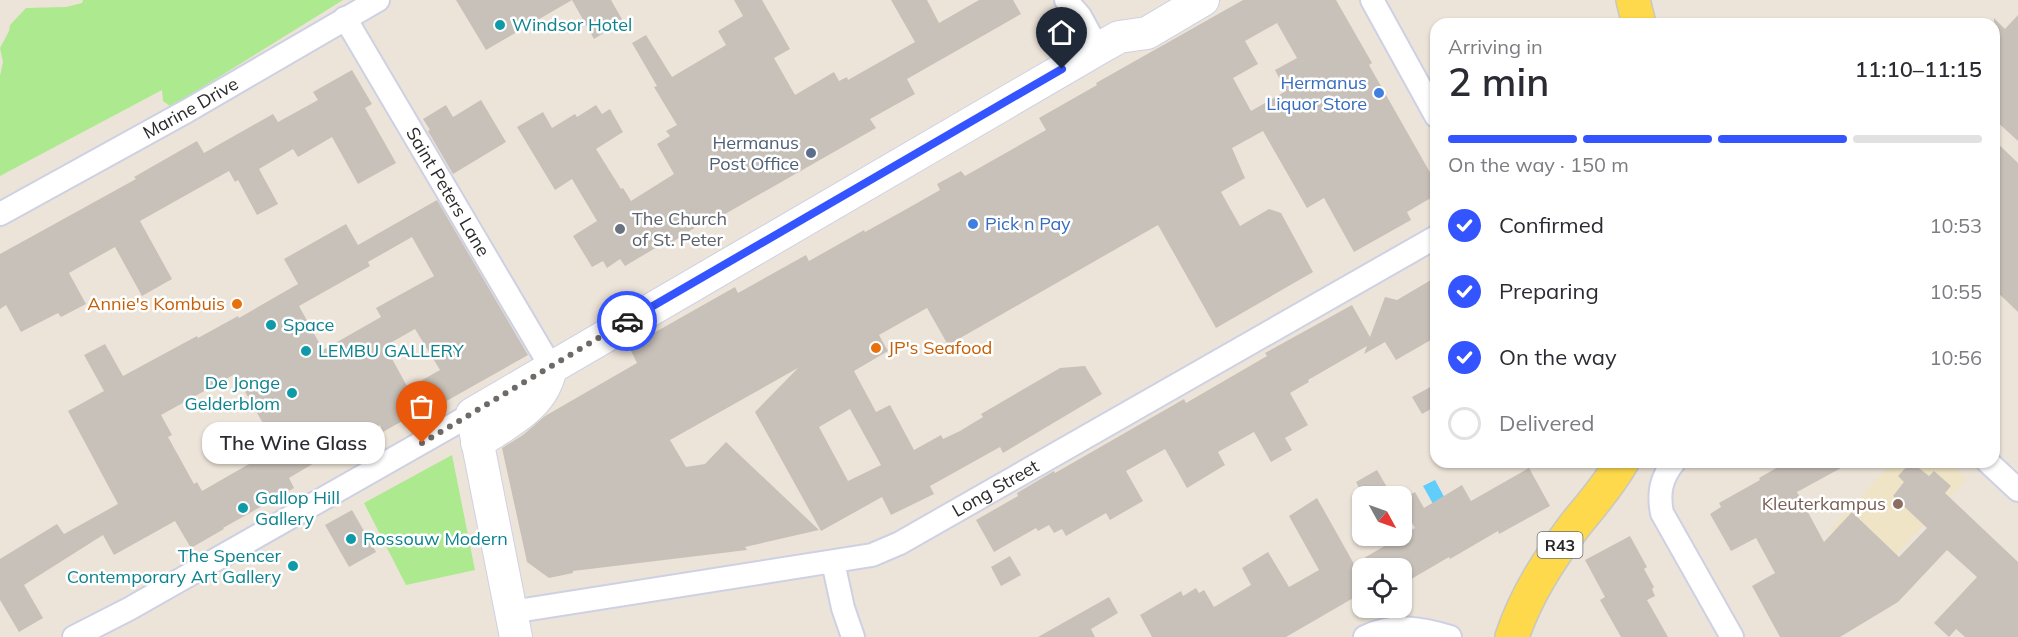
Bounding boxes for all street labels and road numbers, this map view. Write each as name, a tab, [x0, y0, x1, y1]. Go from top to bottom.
street label: Marine Drive	[139, 72, 242, 144]
street label: Saint Peters Lane	[401, 123, 495, 260]
street label: Long Street	[948, 454, 1043, 522]
road number: R43	[1538, 532, 1582, 558]

